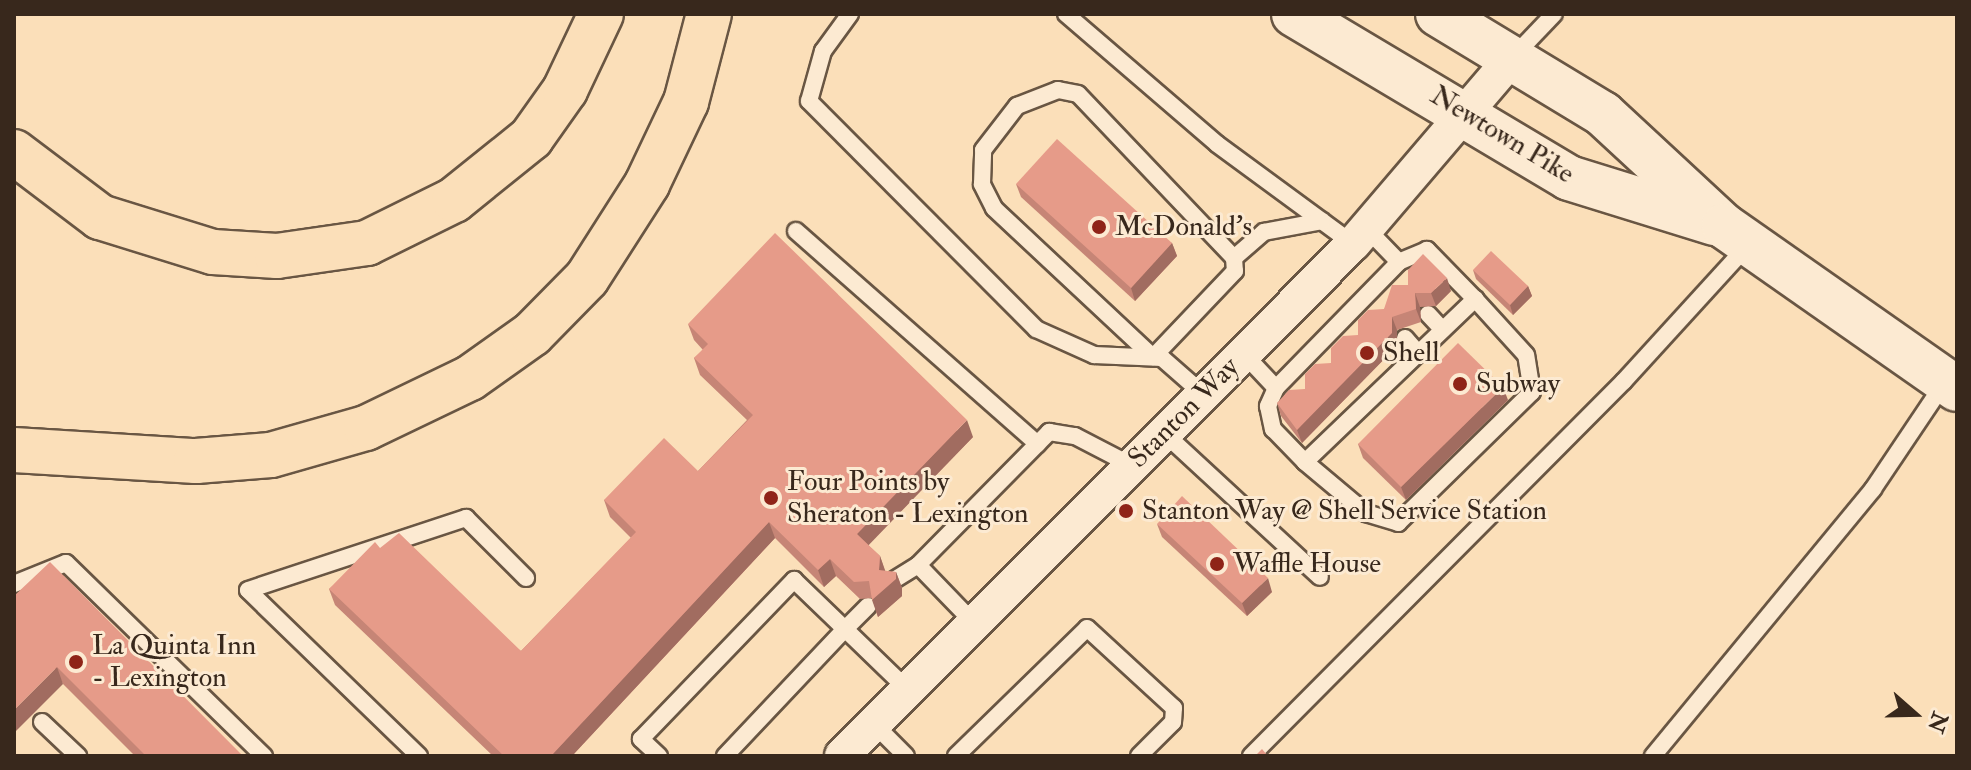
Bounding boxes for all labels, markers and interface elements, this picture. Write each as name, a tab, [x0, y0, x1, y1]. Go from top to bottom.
street label: Newtown Pike	[1424, 79, 1580, 191]
place label: McDonald's	[1115, 210, 1252, 244]
marker: McDonald's	[1090, 218, 1108, 236]
place label: Shell	[1383, 336, 1439, 370]
marker: Shell	[1358, 344, 1376, 362]
street label: Stanton Way	[1122, 351, 1246, 475]
place label: Subway	[1476, 367, 1560, 401]
marker: Subway	[1451, 375, 1469, 393]
place label: Four Points by Sheraton - Lexington	[787, 465, 1028, 531]
marker: Four Points by Sheraton - Lexington	[762, 489, 780, 507]
place label: Stanton Way @ Shell Service Station	[1142, 494, 1547, 528]
marker: Stanton Way @ Shell Service Station	[1117, 502, 1135, 520]
place label: Waffle House	[1233, 547, 1381, 581]
marker: Waffle House	[1208, 555, 1226, 573]
place label: La Quinta Inn - Lexington	[92, 629, 256, 695]
marker: La Quinta Inn - Lexington	[67, 653, 85, 671]
north arrow	[1875, 674, 1955, 754]
text: N	[1921, 708, 1954, 736]

